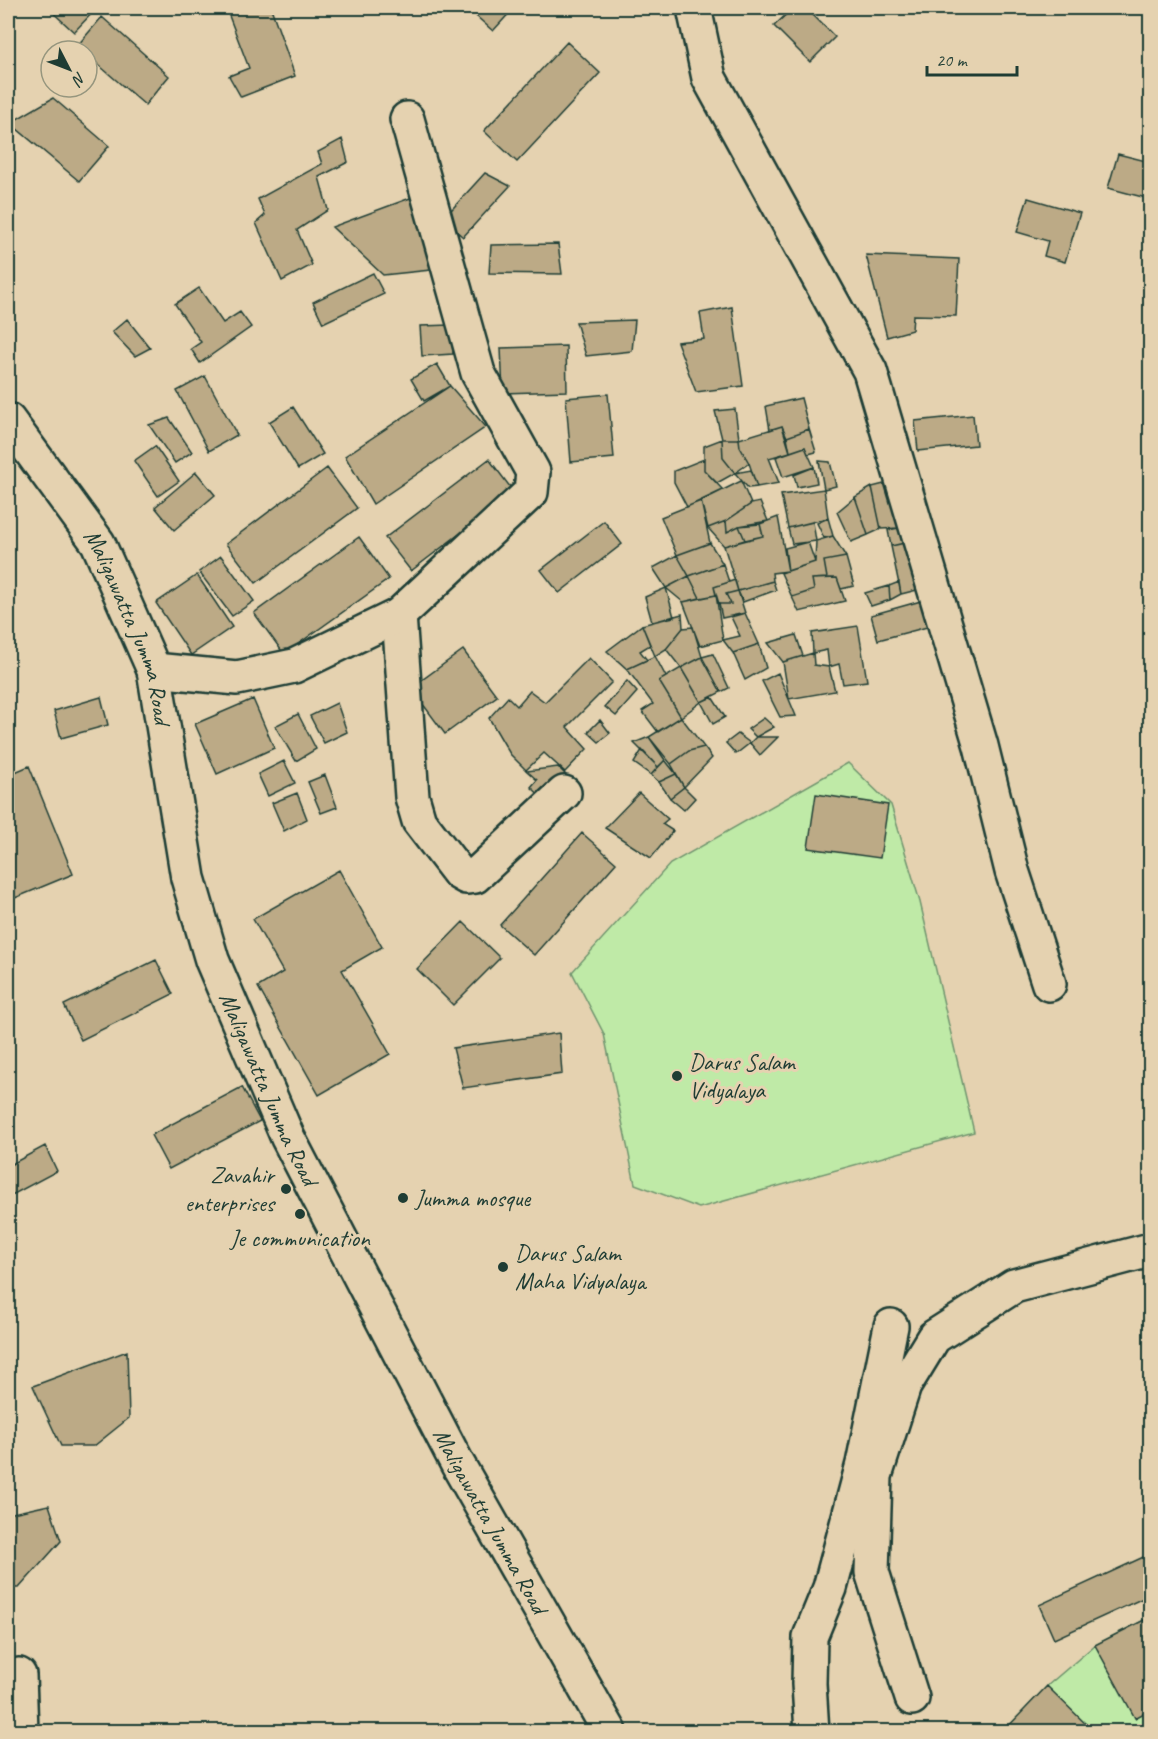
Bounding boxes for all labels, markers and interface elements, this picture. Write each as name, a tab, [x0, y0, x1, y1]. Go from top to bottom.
north arrow	[39, 39, 99, 99]
scale bar	[927, 39, 1017, 77]
text: 20 m	[936, 49, 969, 71]
text: N	[67, 68, 90, 91]
street label: Maligawatta Jumma Road	[77, 522, 178, 730]
street label: Maligawatta Jumma Road	[213, 988, 327, 1193]
place label: Darus Salam Vidyalaya	[689, 1047, 797, 1105]
marker: Darus Salam Vidyalaya	[670, 1069, 684, 1083]
place label: Zavahir enterprises	[185, 1160, 277, 1218]
marker: Zavahir enterprises	[279, 1182, 293, 1196]
place label: Jumma mosque	[414, 1183, 532, 1213]
marker: Jumma mosque	[396, 1191, 410, 1205]
marker: Je communication	[293, 1207, 307, 1221]
place label: Je communication	[229, 1223, 371, 1253]
place label: Darus Salam Maha Vidyalaya	[515, 1238, 648, 1296]
marker: Darus Salam Maha Vidyalaya	[496, 1260, 510, 1274]
street label: Maligawatta Jumma Road	[426, 1423, 556, 1622]

